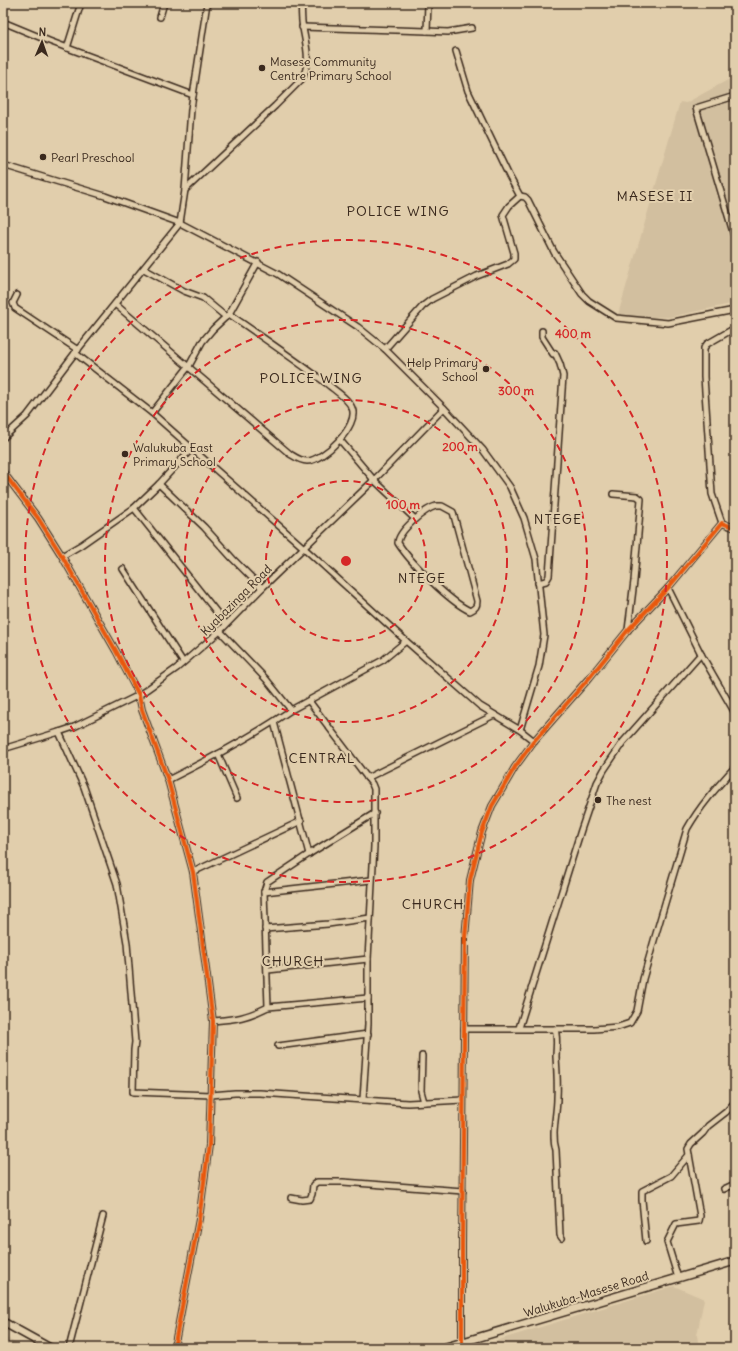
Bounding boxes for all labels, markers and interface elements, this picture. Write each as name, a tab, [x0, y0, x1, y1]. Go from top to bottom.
north arrow	[22, 22, 62, 62]
text: N	[38, 25, 46, 39]
place label: Masese Community Centre Primary School	[270, 54, 391, 83]
marker: Masese Community Centre Primary School	[257, 63, 267, 73]
place label: Pearl Preschool	[51, 150, 134, 165]
marker: Pearl Preschool	[38, 152, 48, 162]
district label: MASESE II	[617, 187, 693, 205]
district label: POLICE WING	[347, 202, 450, 220]
text: 400 m	[555, 326, 592, 341]
place label: Help Primary School	[407, 355, 478, 384]
marker: Help Primary School	[481, 364, 491, 374]
district label: POLICE WING	[260, 369, 363, 387]
text: 300 m	[498, 383, 534, 398]
text: 200 m	[442, 439, 478, 454]
place label: Walukuba East Primary School	[133, 440, 216, 469]
marker: Walukuba East Primary School	[120, 449, 130, 459]
text: 100 m	[386, 497, 420, 512]
district label: NTEGE	[534, 510, 582, 528]
centre of rings	[339, 554, 353, 568]
street label: Kyabazinga Road	[197, 561, 275, 639]
district label: NTEGE	[398, 569, 446, 587]
district label: CENTRAL	[289, 749, 355, 767]
place label: The nest	[606, 793, 651, 808]
marker: The nest	[593, 795, 603, 805]
district label: CHURCH	[402, 895, 464, 913]
district label: CHURCH	[262, 952, 324, 970]
street label: Walukuba-Masese Road	[522, 1268, 650, 1320]

